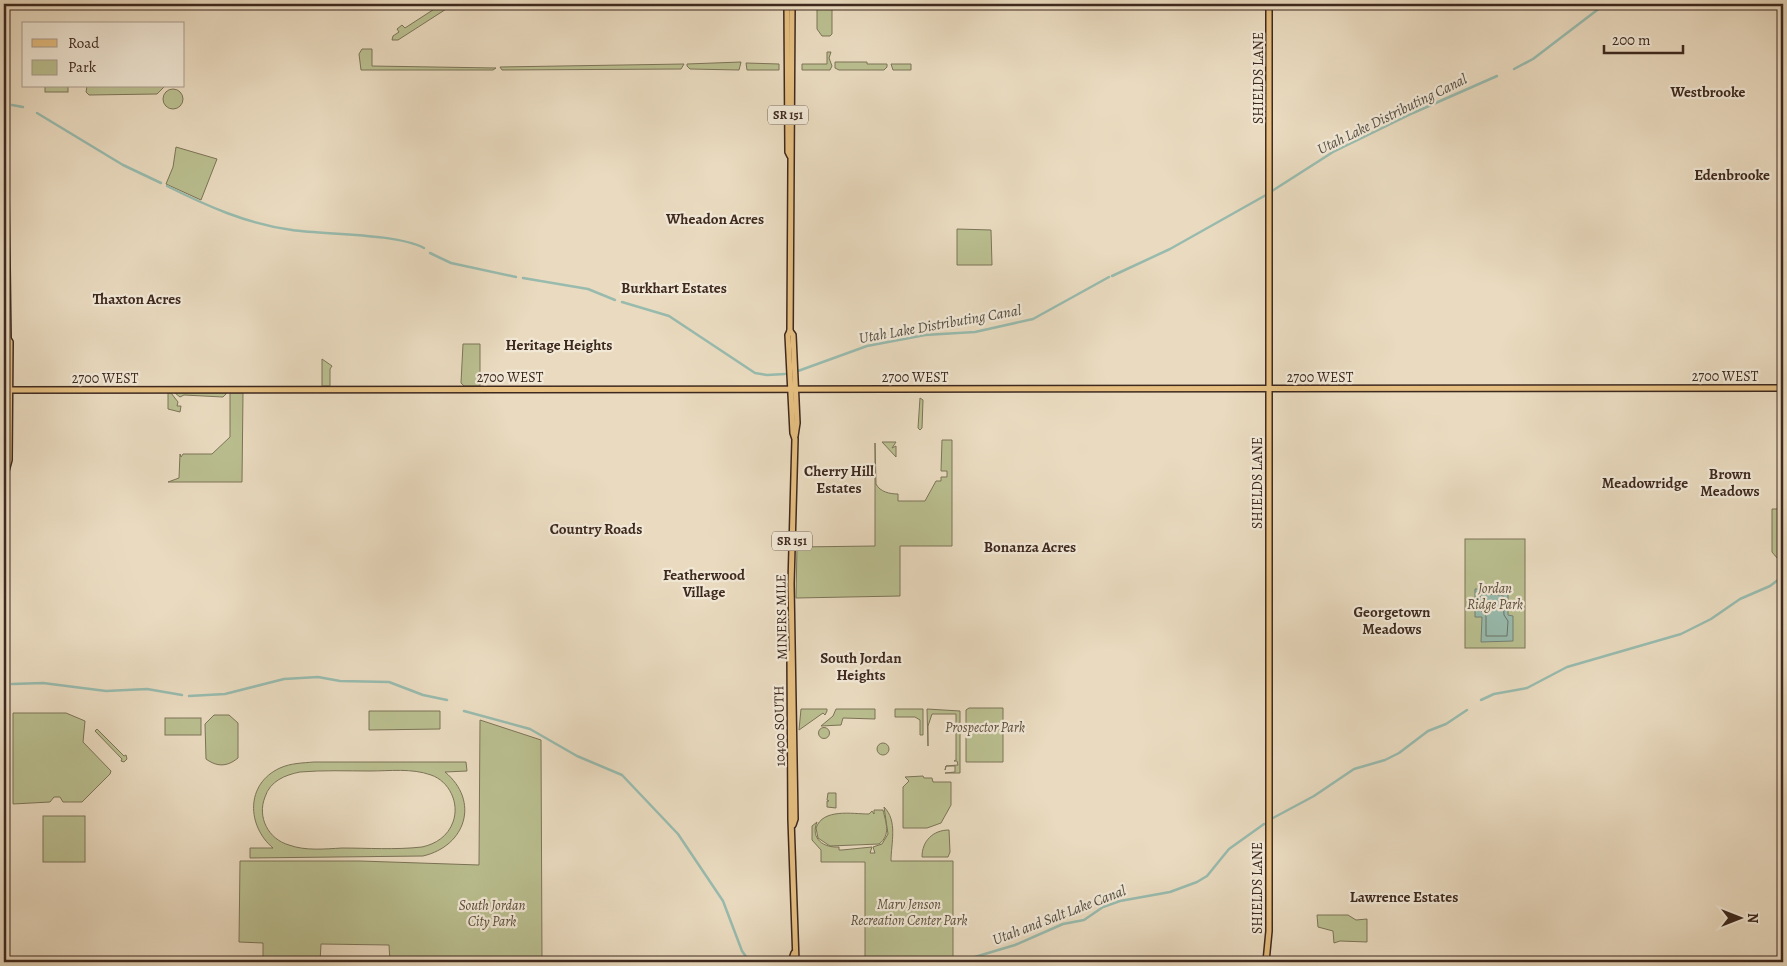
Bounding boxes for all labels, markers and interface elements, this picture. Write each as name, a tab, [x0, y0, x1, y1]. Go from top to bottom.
legend	[22, 22, 185, 88]
scale bar	[1604, 22, 1683, 54]
text: 200 m	[1612, 30, 1651, 50]
street label: SHIELDS LANE	[1249, 32, 1268, 124]
text: Road	[68, 33, 100, 53]
text: Park	[68, 57, 97, 77]
water label: Utah Lake Distributing Canal	[1314, 69, 1471, 159]
district label: Westbrooke	[1669, 82, 1746, 102]
road number: SR 151	[768, 106, 808, 124]
district label: Edenbrooke	[1694, 165, 1770, 185]
district label: Wheadon Acres	[665, 209, 764, 229]
district label: Burkhart Estates	[621, 278, 727, 298]
district label: Thaxton Acres	[93, 289, 181, 309]
water label: Utah Lake Distributing Canal	[857, 300, 1023, 348]
district label: Heritage Heights	[506, 335, 612, 355]
street label: 2700 WEST	[1692, 367, 1759, 386]
street label: 2700 WEST	[477, 368, 544, 387]
street label: 2700 WEST	[882, 368, 949, 387]
street label: 2700 WEST	[1287, 368, 1354, 387]
street label: 2700 WEST	[72, 369, 139, 388]
street label: SHIELDS LANE	[1248, 437, 1267, 529]
district label: Cherry Hill Estates	[804, 461, 874, 498]
district label: Brown Meadows	[1700, 464, 1760, 501]
district label: Meadowridge	[1602, 473, 1688, 493]
district label: Country Roads	[550, 519, 642, 539]
road number: SR 151	[772, 532, 812, 550]
district label: Bonanza Acres	[984, 537, 1076, 557]
district label: Featherwood Village	[663, 565, 746, 602]
street label: MINERS MILE	[771, 574, 792, 660]
park label: Jordan Ridge Park	[1467, 579, 1523, 614]
district label: Georgetown Meadows	[1354, 602, 1431, 639]
district label: South Jordan Heights	[820, 648, 902, 685]
street label: 10400 SOUTH	[769, 685, 790, 767]
park label: Prospector Park	[945, 718, 1025, 737]
street label: SHIELDS LANE	[1248, 842, 1267, 934]
water label: Utah and Salt Lake Canal	[989, 880, 1129, 950]
district label: Lawrence Estates	[1350, 887, 1458, 907]
north arrow	[1714, 894, 1764, 944]
park label: Marv Jenson Recreation Center Park	[851, 895, 967, 930]
park label: South Jordan City Park	[459, 896, 525, 931]
text: N	[1743, 913, 1762, 923]

